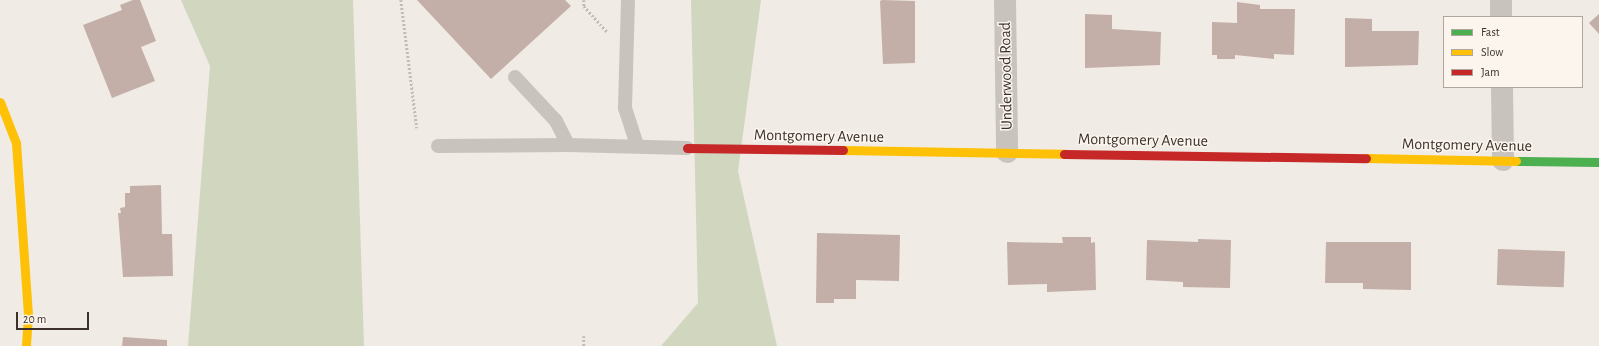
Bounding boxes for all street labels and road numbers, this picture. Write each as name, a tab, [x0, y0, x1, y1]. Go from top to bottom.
street label: Underwood Road	[995, 22, 1017, 130]
street label: Montgomery Avenue	[754, 125, 884, 147]
street label: Montgomery Avenue	[1078, 129, 1208, 151]
street label: Montgomery Avenue	[1402, 134, 1532, 156]

